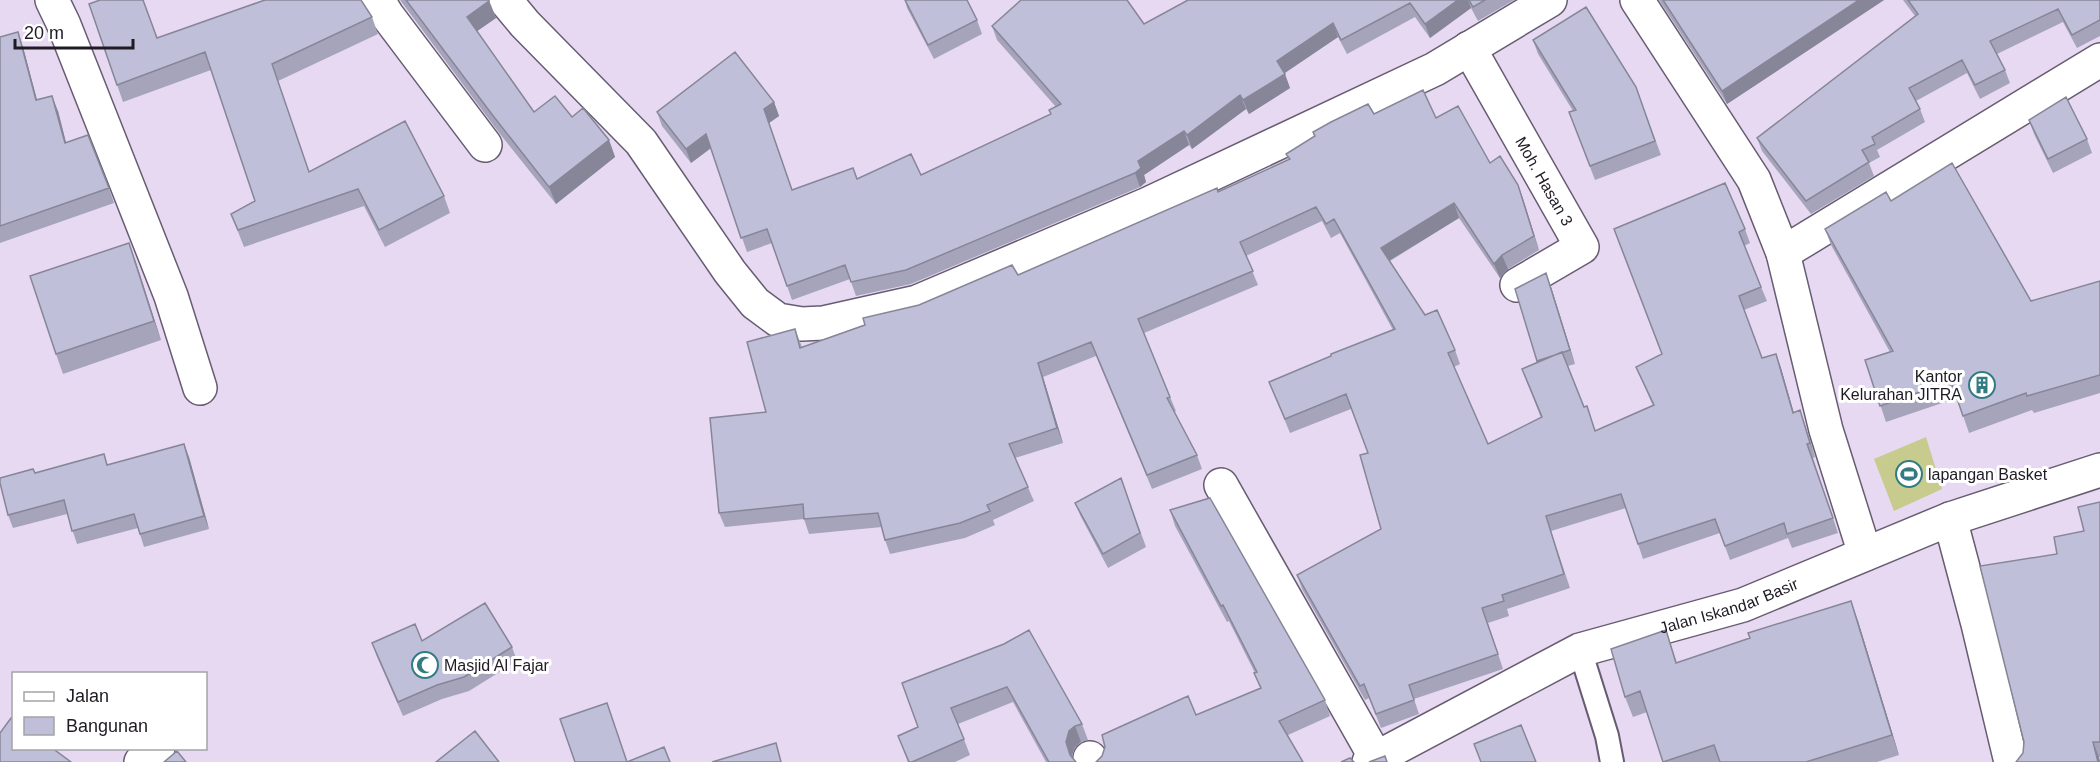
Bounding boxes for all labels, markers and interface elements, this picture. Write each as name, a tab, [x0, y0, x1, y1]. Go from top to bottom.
scale bar	[15, 12, 134, 50]
text: 20 m	[24, 23, 64, 43]
street label: Moh. Hasan 3	[1513, 134, 1577, 229]
place label: Kantor Kelurahan JITRA	[1840, 368, 1963, 403]
building icon: Kantor Kelurahan JITRA	[1967, 370, 1997, 400]
sports icon: lapangan Basket	[1894, 459, 1924, 489]
place label: lapangan Basket	[1928, 466, 2048, 483]
street label: Jalan Iskandar Basir	[1657, 574, 1801, 636]
mosque icon: Masjid Al Fajar	[410, 650, 440, 680]
place label: Masjid Al Fajar	[444, 657, 550, 674]
legend	[12, 672, 207, 750]
text: Jalan	[66, 686, 109, 706]
text: Bangunan	[66, 716, 148, 736]

